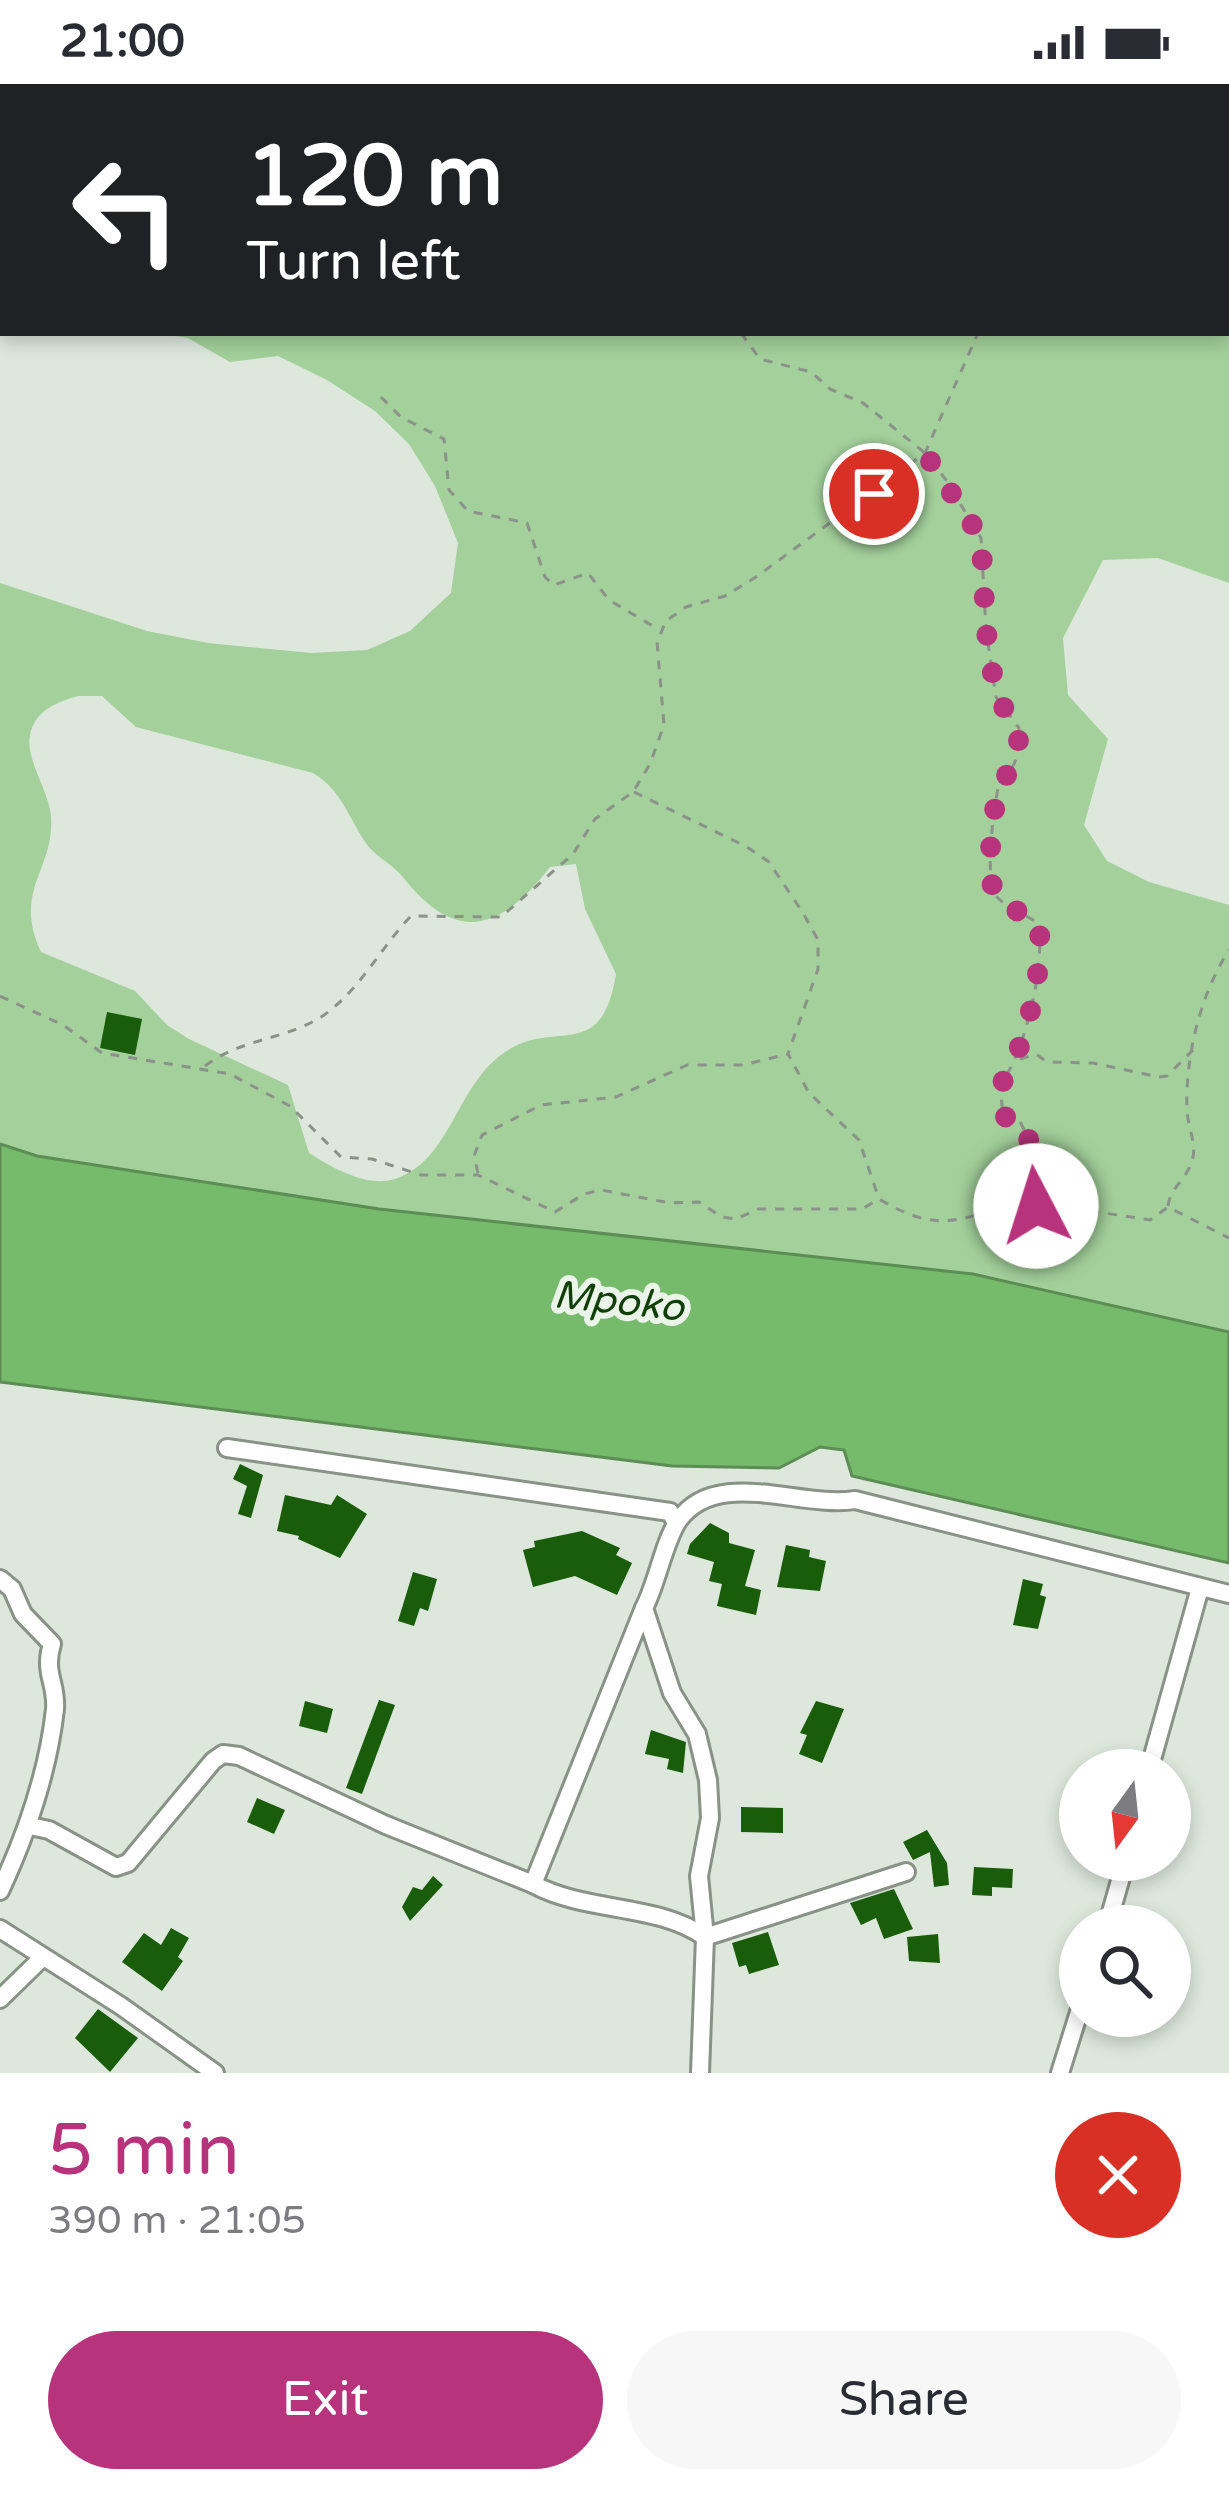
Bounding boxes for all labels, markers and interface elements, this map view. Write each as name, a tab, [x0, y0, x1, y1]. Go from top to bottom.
text: 21:00	[60, 15, 185, 69]
text: 120 m	[246, 127, 503, 228]
icon: left	[48, 132, 204, 288]
text: Turn left	[246, 229, 461, 294]
pin	[823, 443, 925, 545]
icon: arrive	[841, 461, 907, 527]
position arrow	[973, 1143, 1099, 1269]
water label: Mpoko	[552, 1271, 688, 1332]
north arrow	[1059, 1749, 1191, 1881]
map controls	[1059, 1749, 1191, 2037]
button: search	[1059, 1905, 1191, 2037]
text: 5 min	[48, 2108, 240, 2195]
button: close	[1055, 2112, 1181, 2238]
text: 390 m · 21:05	[48, 2197, 306, 2244]
button: Exit	[48, 2331, 603, 2469]
button: Share	[627, 2331, 1181, 2469]

